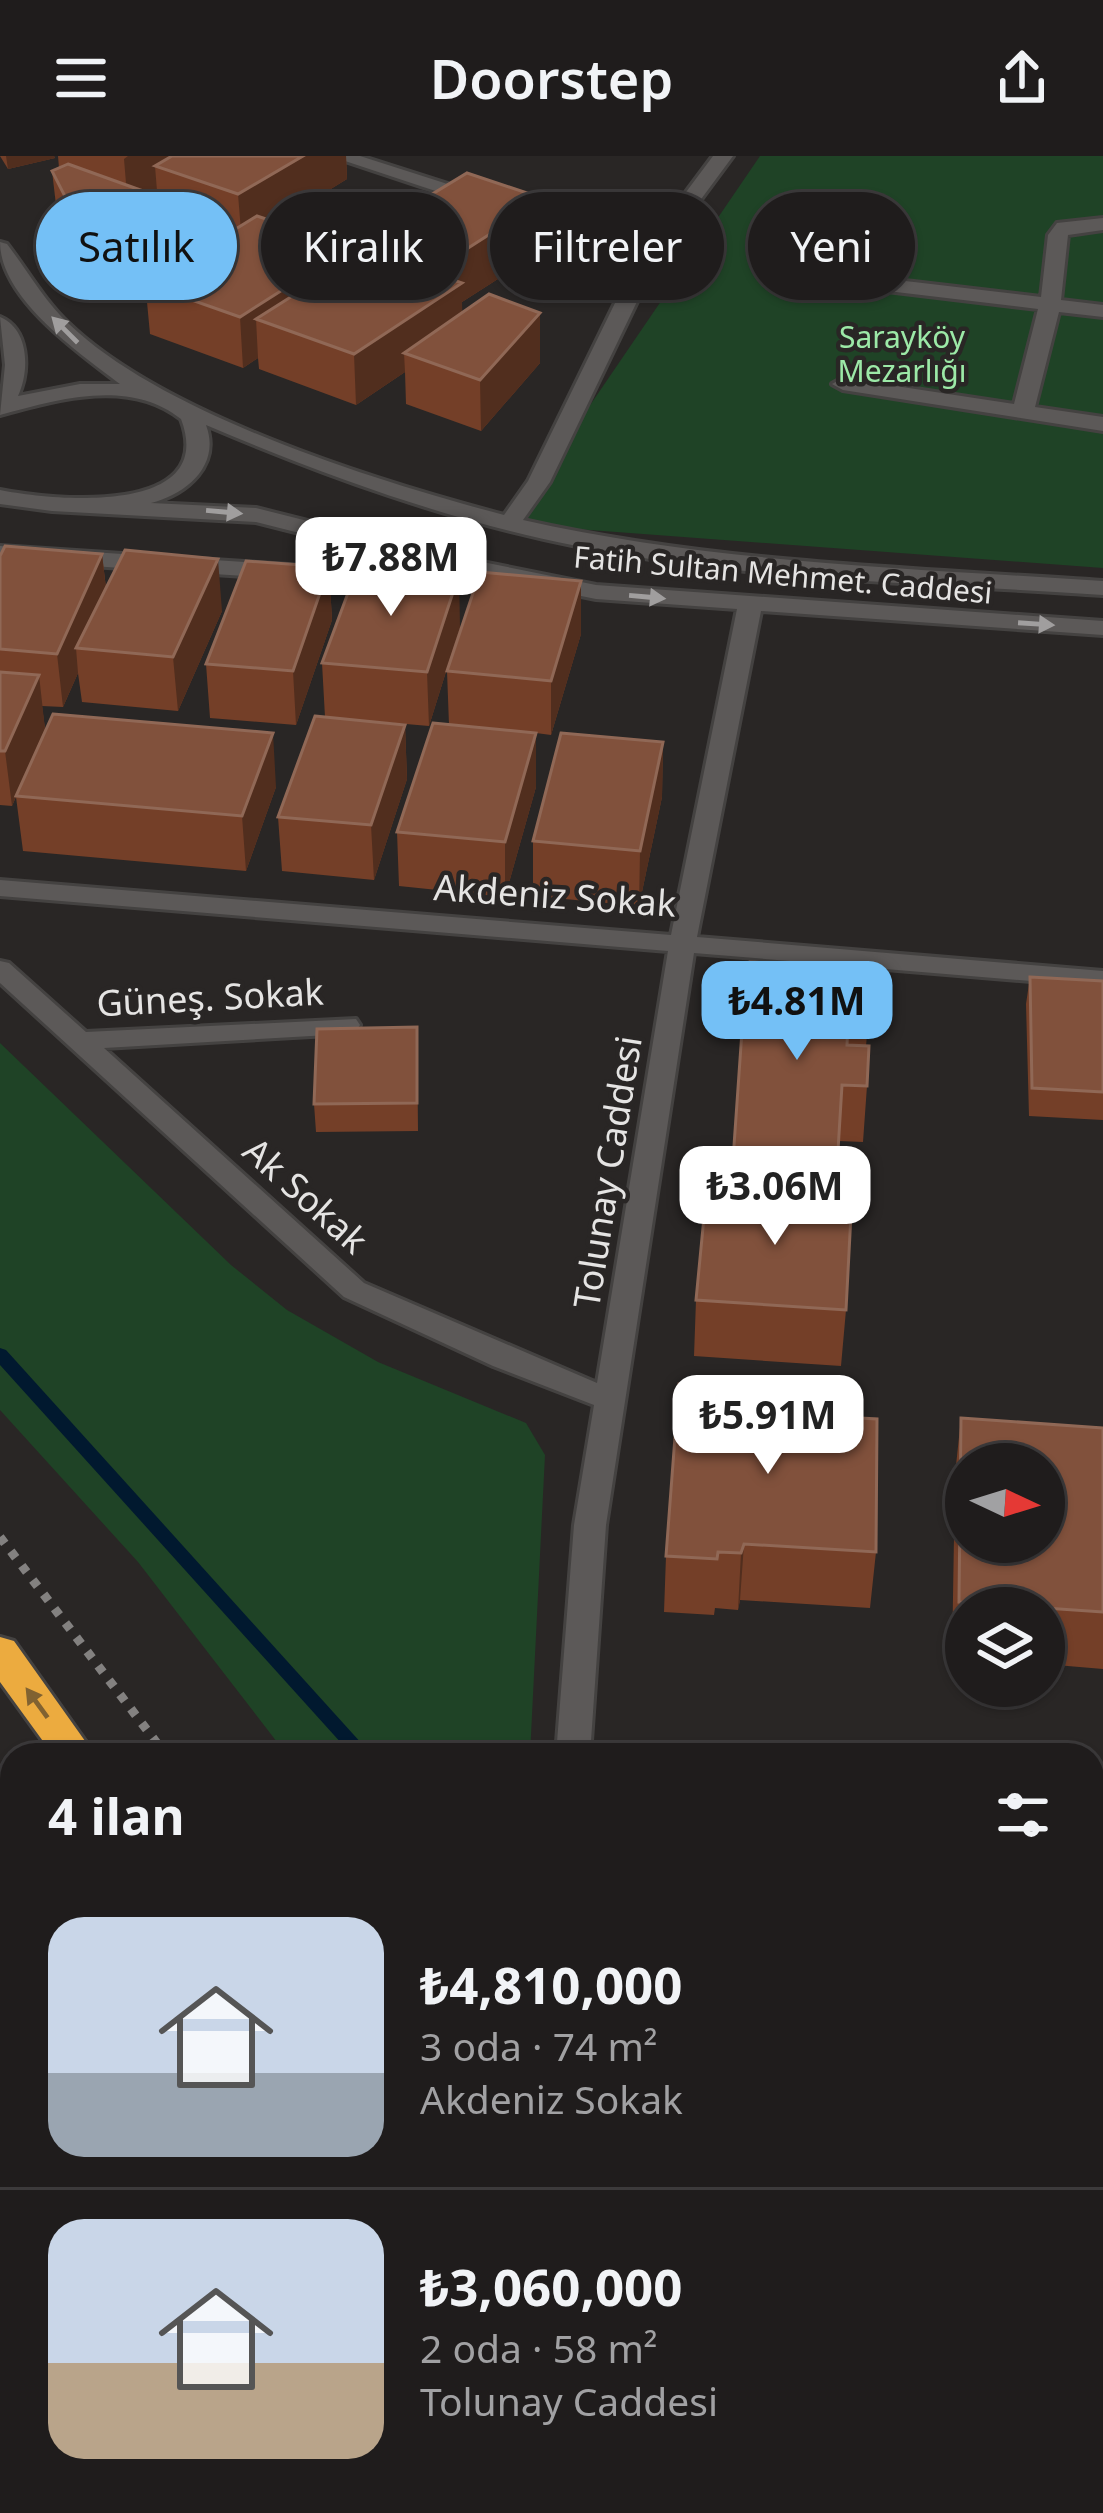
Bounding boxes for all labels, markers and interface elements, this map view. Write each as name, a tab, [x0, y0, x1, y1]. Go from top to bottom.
text: Doorstep	[430, 41, 673, 115]
icon: menu	[48, 45, 114, 111]
icon: share	[989, 45, 1055, 111]
chip: Satılık	[36, 192, 237, 300]
chip: Kiralık	[261, 192, 466, 300]
chip: Filtreler	[490, 192, 724, 300]
chip: Yeni	[748, 192, 915, 300]
one-way arrow	[52, 316, 80, 345]
park label: Sarayköy Mezarlığı	[838, 316, 966, 391]
one-way arrow	[206, 502, 243, 521]
pin: ₺7.88M	[293, 517, 489, 619]
text: ₺7.88M	[323, 529, 459, 582]
street label: Fatih Sultan Mehmet. Caddesi	[572, 535, 994, 613]
one-way arrow	[629, 588, 666, 607]
one-way arrow	[1018, 614, 1055, 633]
street label: Akdeniz Sokak	[432, 862, 678, 928]
pin: ₺4.81M	[699, 961, 895, 1063]
street label: Güneş. Sokak	[95, 967, 325, 1027]
text: ₺4.81M	[729, 973, 865, 1026]
street label: Tolunay Caddesi	[561, 1032, 653, 1312]
street label: Ak Sokak	[233, 1126, 379, 1264]
pin: ₺3.06M	[677, 1146, 873, 1248]
text: ₺3.06M	[707, 1158, 843, 1211]
pin: ₺5.91M	[670, 1375, 866, 1477]
text: ₺5.91M	[700, 1387, 836, 1440]
north arrow	[945, 1443, 1065, 1563]
map controls	[945, 1443, 1065, 1707]
button: layers	[945, 1587, 1065, 1707]
one-way arrow	[26, 1687, 50, 1719]
text: 4 ilan	[48, 1780, 185, 1850]
icon: filters	[990, 1782, 1056, 1848]
text: ₺4,810,000	[420, 1949, 682, 2019]
icon: home	[144, 1965, 288, 2109]
text: 3 oda · 74 m²	[420, 2019, 658, 2072]
text: Akdeniz Sokak	[420, 2072, 683, 2125]
text: ₺3,060,000	[420, 2251, 682, 2321]
icon: home	[144, 2267, 288, 2411]
text: 2 oda · 58 m²	[420, 2321, 658, 2374]
text: Tolunay Caddesi	[420, 2374, 718, 2427]

